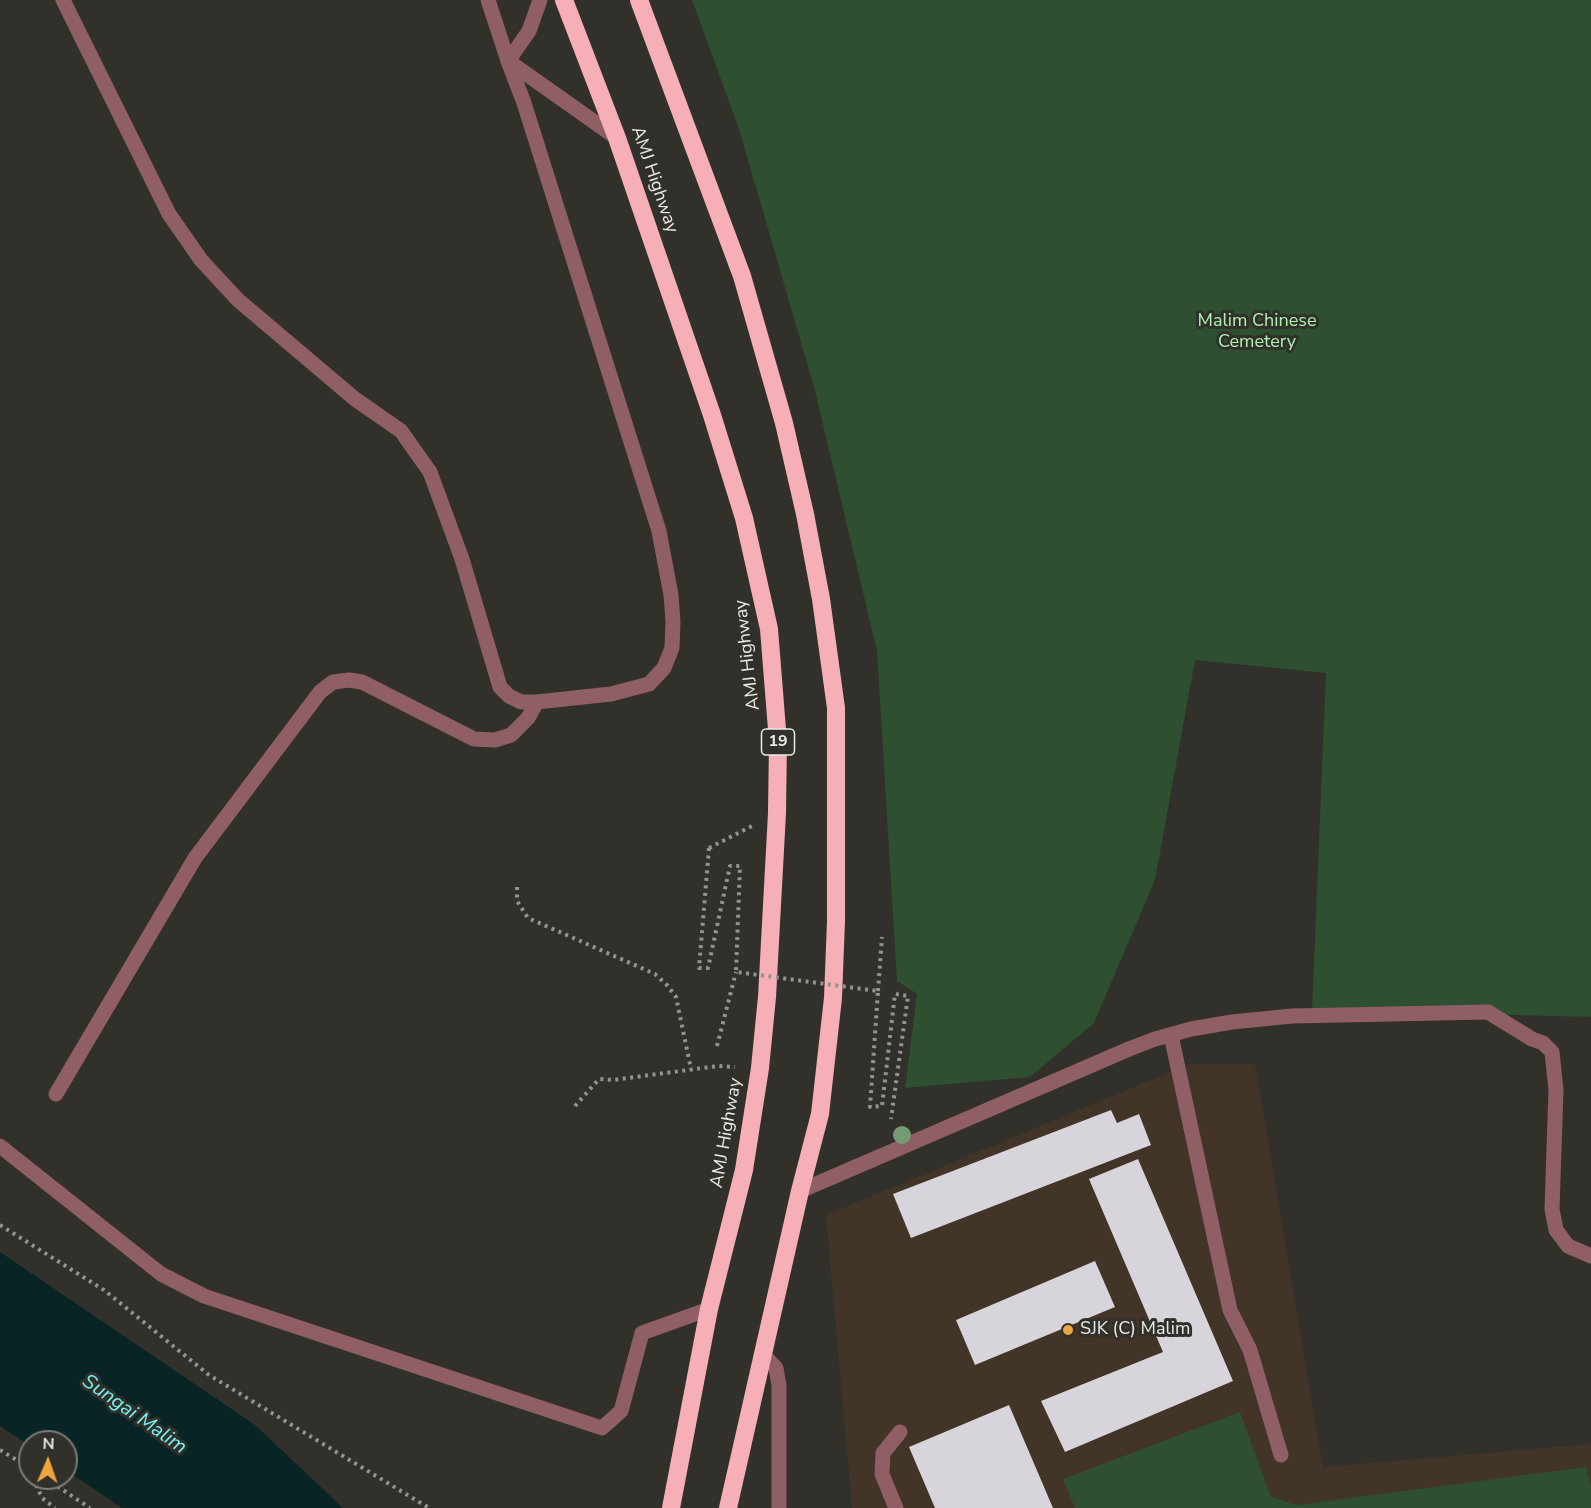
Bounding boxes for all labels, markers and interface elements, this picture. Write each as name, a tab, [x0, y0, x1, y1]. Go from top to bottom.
street label: AMJ Highway	[626, 124, 682, 236]
park label: Malim Chinese Cemetery	[1197, 311, 1317, 354]
street label: AMJ Highway	[731, 599, 765, 711]
road number: 19	[762, 729, 794, 755]
street label: AMJ Highway	[707, 1076, 747, 1190]
place label: SJK (C) Malim	[1080, 1319, 1190, 1341]
marker: SJK (C) Malim	[1061, 1323, 1075, 1337]
water label: Sungai Malim	[77, 1370, 191, 1460]
north arrow	[18, 1430, 78, 1490]
text: N	[42, 1433, 55, 1455]

